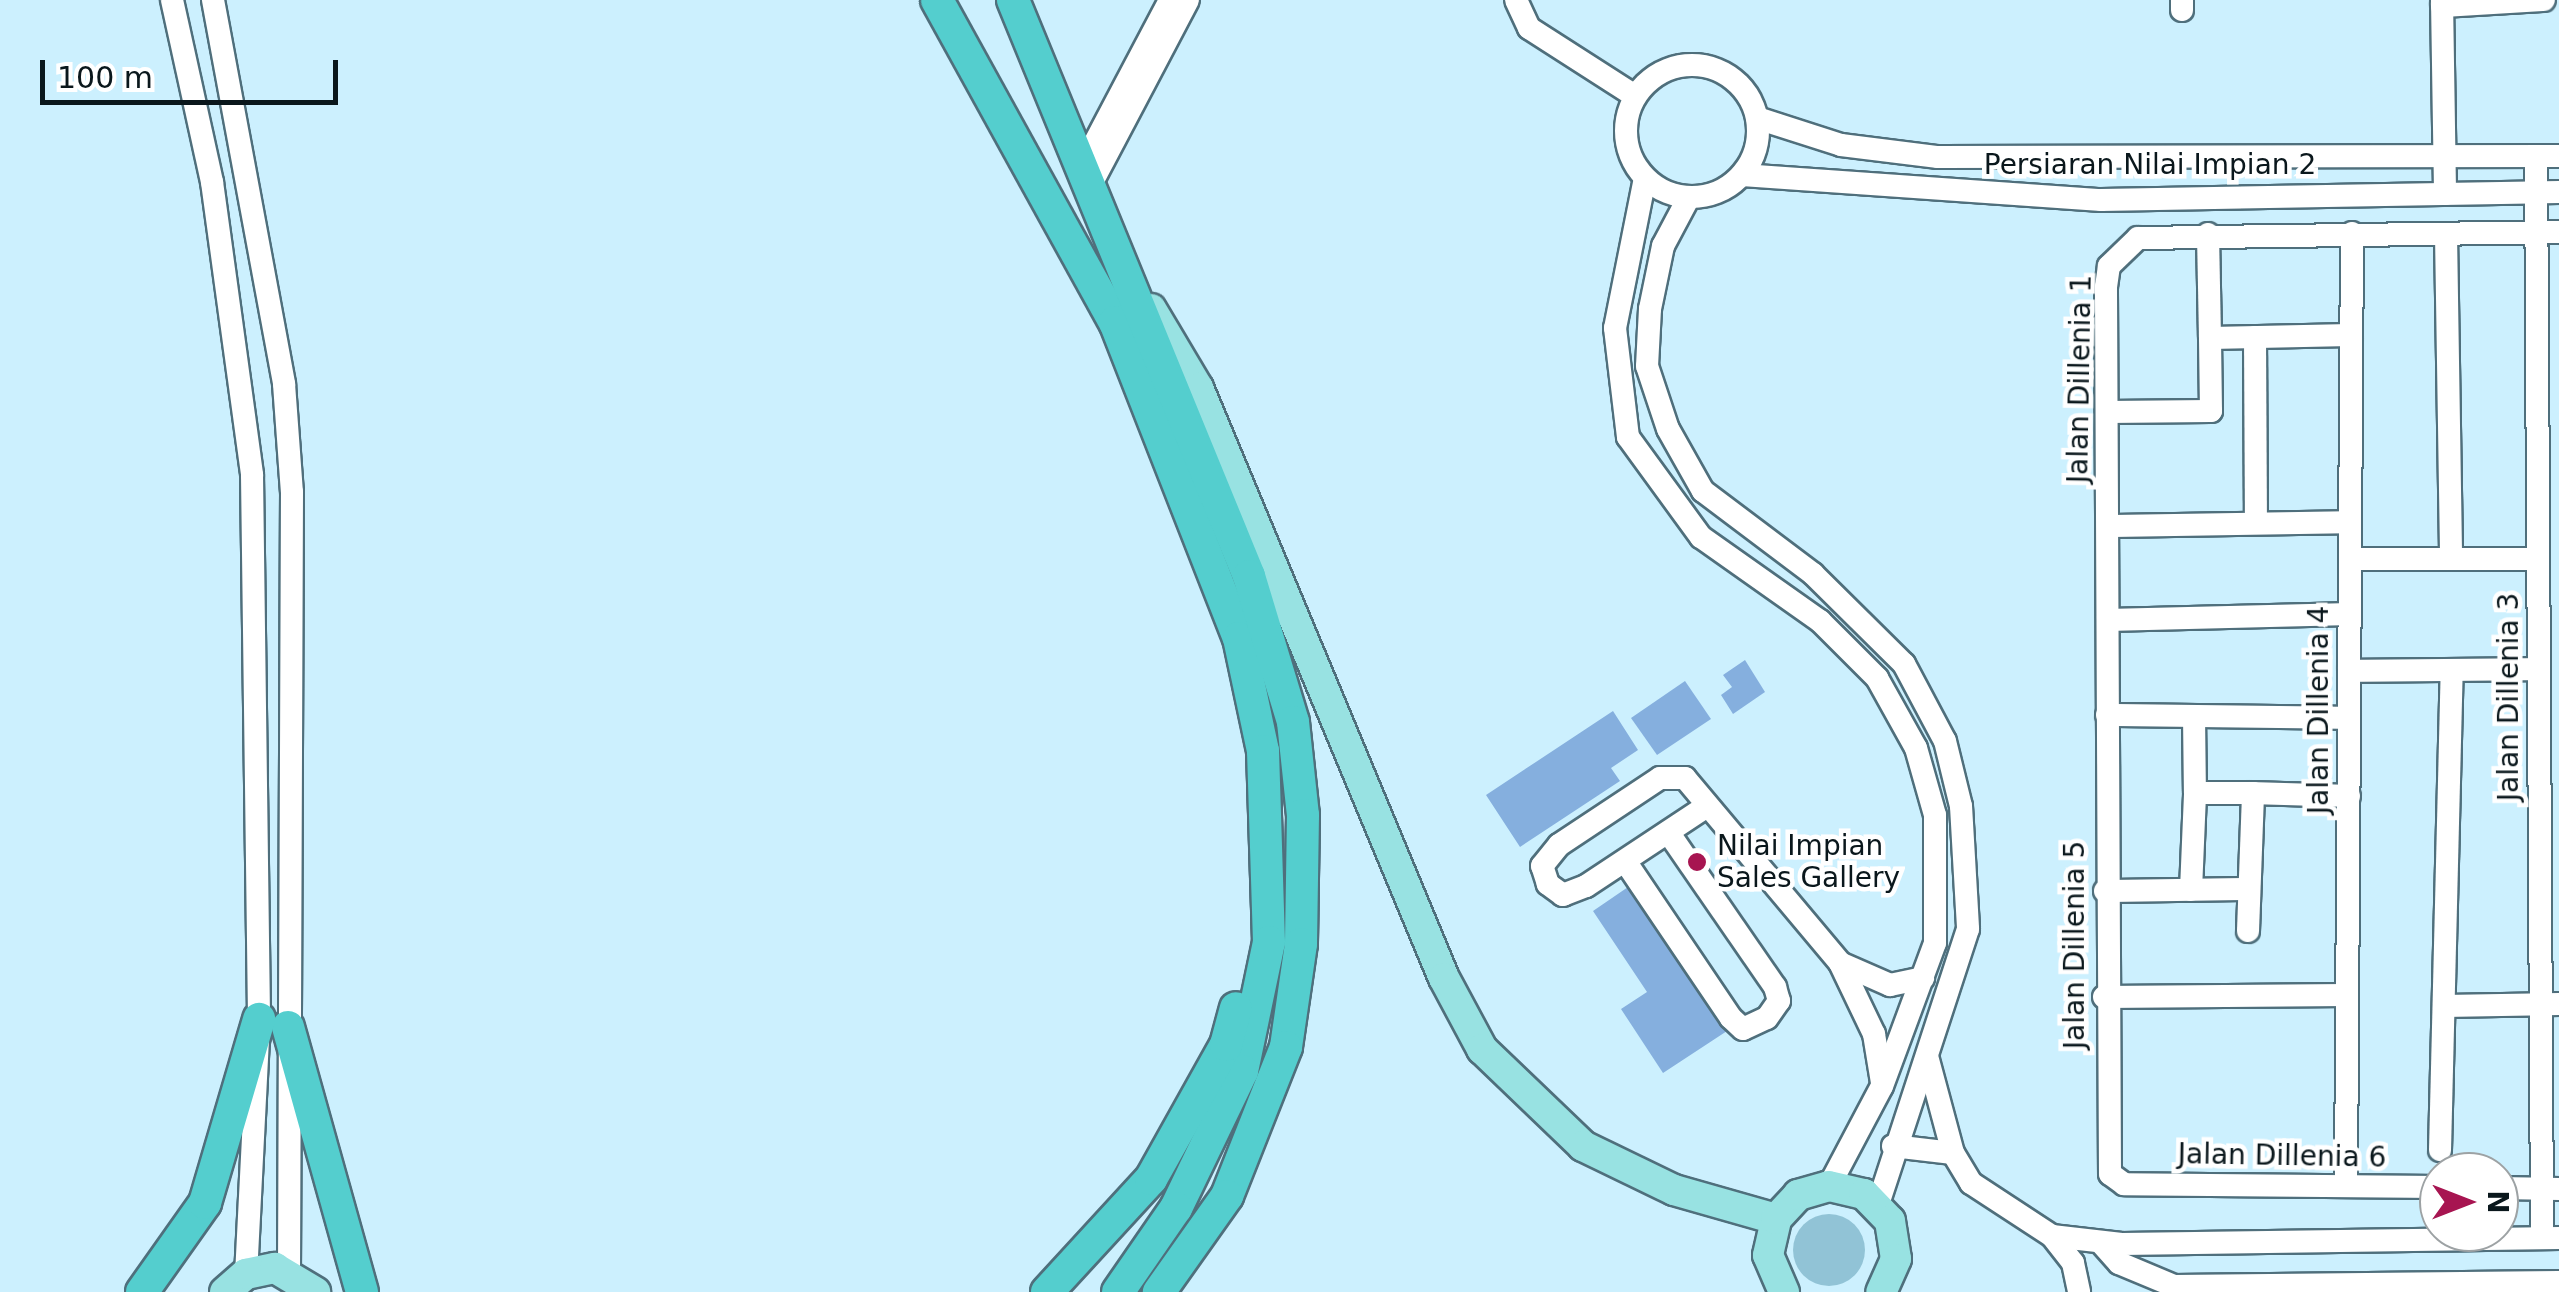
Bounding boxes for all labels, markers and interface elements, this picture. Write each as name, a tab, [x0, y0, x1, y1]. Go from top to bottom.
scale bar	[45, 40, 342, 102]
text: 100 m	[57, 60, 153, 95]
street label: Persiaran Nilai Impian 2	[1984, 148, 2316, 182]
street label: Jalan Dillenia 1	[2061, 274, 2099, 484]
street label: Jalan Dillenia 3	[2492, 593, 2526, 801]
street label: Jalan Dillenia 4	[2302, 606, 2336, 814]
place label: Nilai Impian Sales Gallery	[1717, 829, 1900, 895]
street label: Jalan Dillenia 5	[2058, 841, 2092, 1049]
marker: Nilai Impian Sales Gallery	[1686, 851, 1708, 873]
street label: Jalan Dillenia 6	[2177, 1137, 2387, 1175]
north arrow	[2419, 1152, 2519, 1252]
text: N	[2481, 1190, 2514, 1214]

